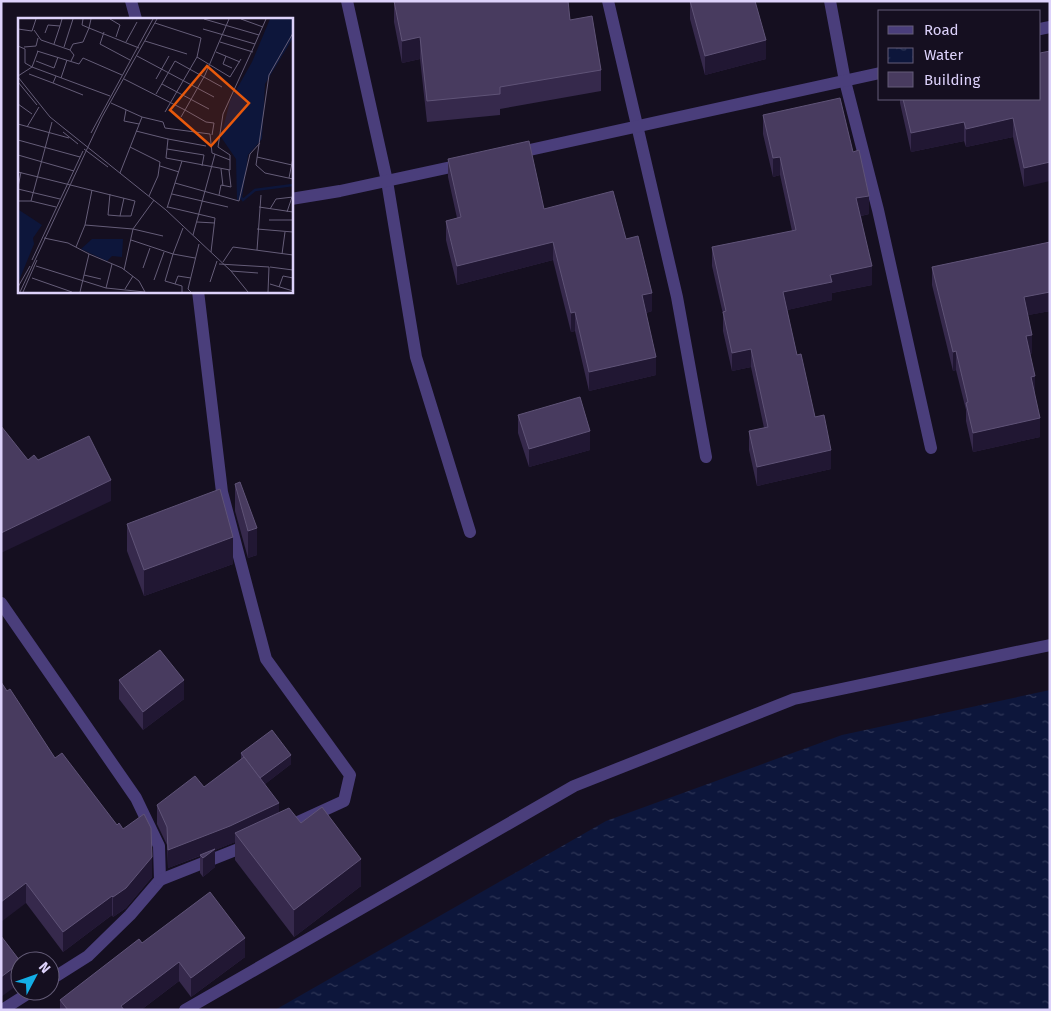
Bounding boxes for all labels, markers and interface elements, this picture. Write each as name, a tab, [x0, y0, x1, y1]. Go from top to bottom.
legend	[878, 10, 1041, 100]
inset map	[18, 18, 292, 292]
text: Road	[924, 21, 959, 39]
text: Water	[924, 46, 963, 64]
text: Building	[924, 71, 980, 89]
north arrow	[10, 951, 60, 1001]
text: N	[35, 959, 54, 977]

